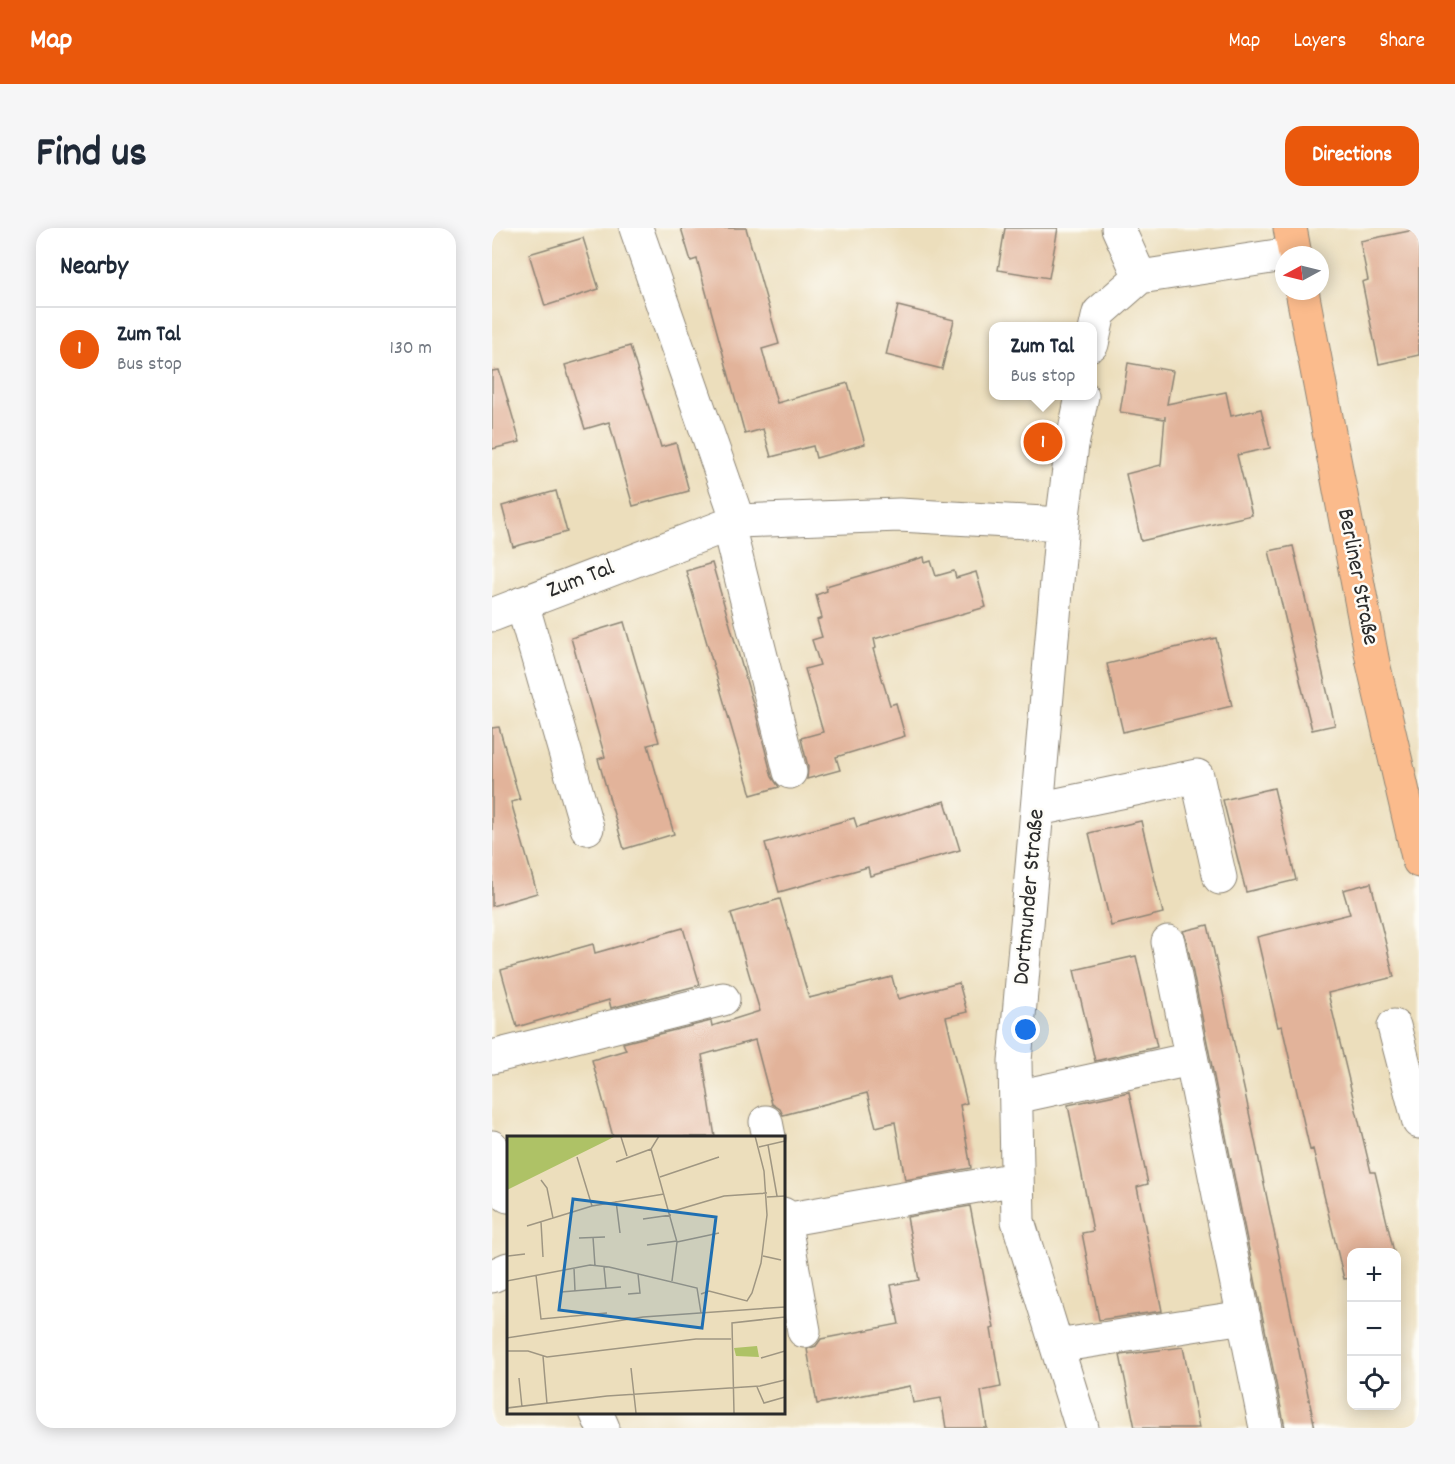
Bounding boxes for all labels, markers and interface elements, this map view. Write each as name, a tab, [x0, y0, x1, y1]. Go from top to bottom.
text: Map	[30, 22, 72, 62]
text: Map	[1229, 27, 1260, 57]
text: Layers	[1293, 27, 1346, 57]
text: Share	[1379, 27, 1425, 57]
text: Find us	[36, 126, 147, 186]
button: Directions	[1285, 126, 1419, 186]
north arrow	[1275, 246, 1329, 300]
text: Nearby	[60, 249, 128, 286]
text: Zum Tal	[117, 320, 181, 351]
popup	[989, 322, 1097, 400]
text: Zum Tal	[1010, 332, 1074, 363]
text: 1	[77, 335, 82, 363]
text: 130 m	[390, 335, 432, 363]
text: Bus stop	[117, 351, 182, 379]
text: Bus stop	[1010, 363, 1076, 391]
pin: 1	[1024, 420, 1062, 464]
street label: Berliner Straße	[1327, 506, 1387, 648]
street label: Zum Tal	[542, 552, 620, 608]
street label: Dortmunder Straße	[1005, 808, 1055, 986]
your location	[1011, 1015, 1040, 1044]
inset map	[507, 1136, 784, 1413]
map controls	[1347, 1248, 1401, 1410]
button: +	[1347, 1248, 1401, 1302]
button: −	[1347, 1302, 1401, 1356]
button: locate	[1347, 1356, 1401, 1410]

